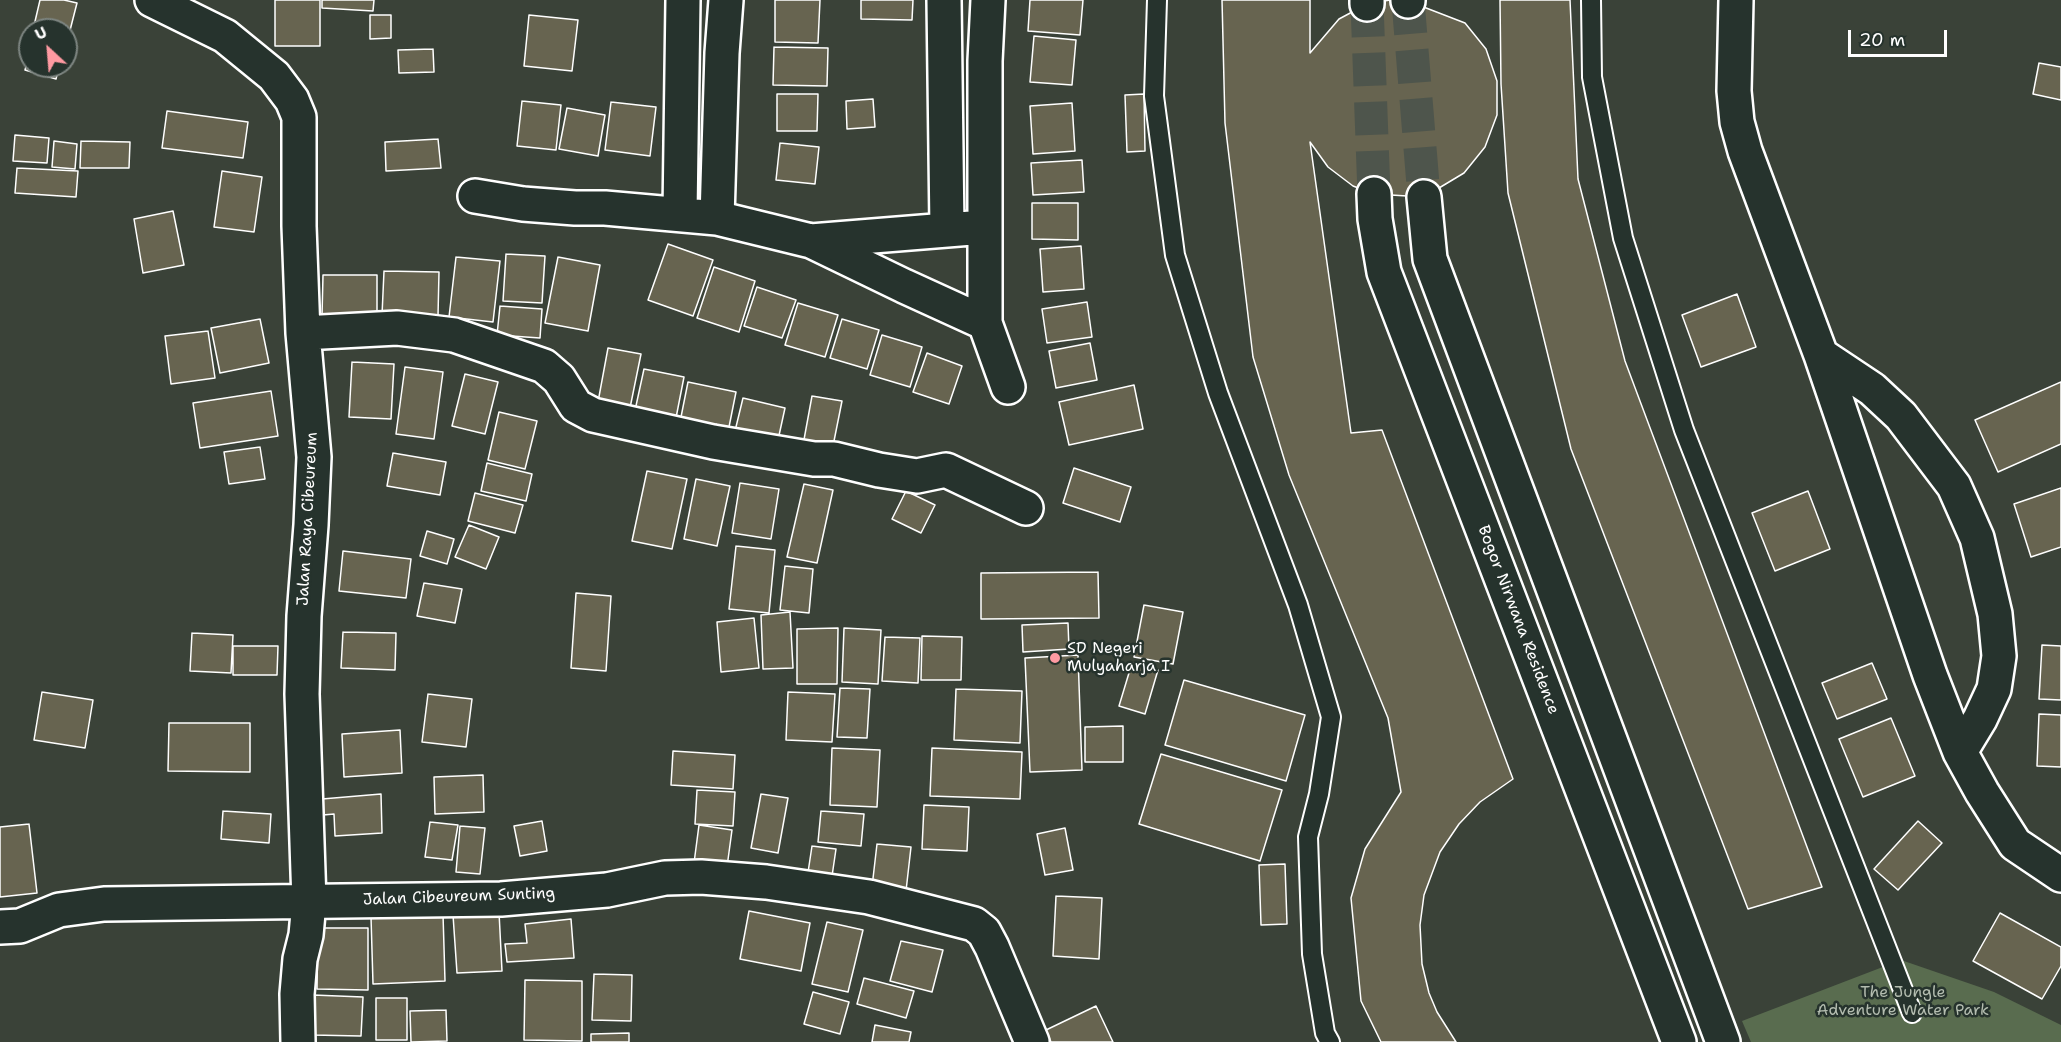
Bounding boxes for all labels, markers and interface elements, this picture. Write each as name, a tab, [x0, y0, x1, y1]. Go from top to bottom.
north arrow	[18, 18, 78, 78]
scale bar	[1851, 18, 1950, 56]
text: U	[31, 21, 50, 45]
text: 20 m	[1859, 28, 1905, 52]
street label: Jalan Raya Cibeureum	[294, 432, 322, 606]
street label: Bogor Nirwana Residence	[1473, 523, 1563, 717]
place label: SD Negeri Mulyaharja I	[1067, 639, 1170, 677]
marker: SD Negeri Mulyaharja I	[1048, 651, 1062, 665]
street label: Jalan Cibeureum Sunting	[362, 884, 556, 910]
park label: The Jungle Adventure Water Park	[1817, 983, 1989, 1021]

